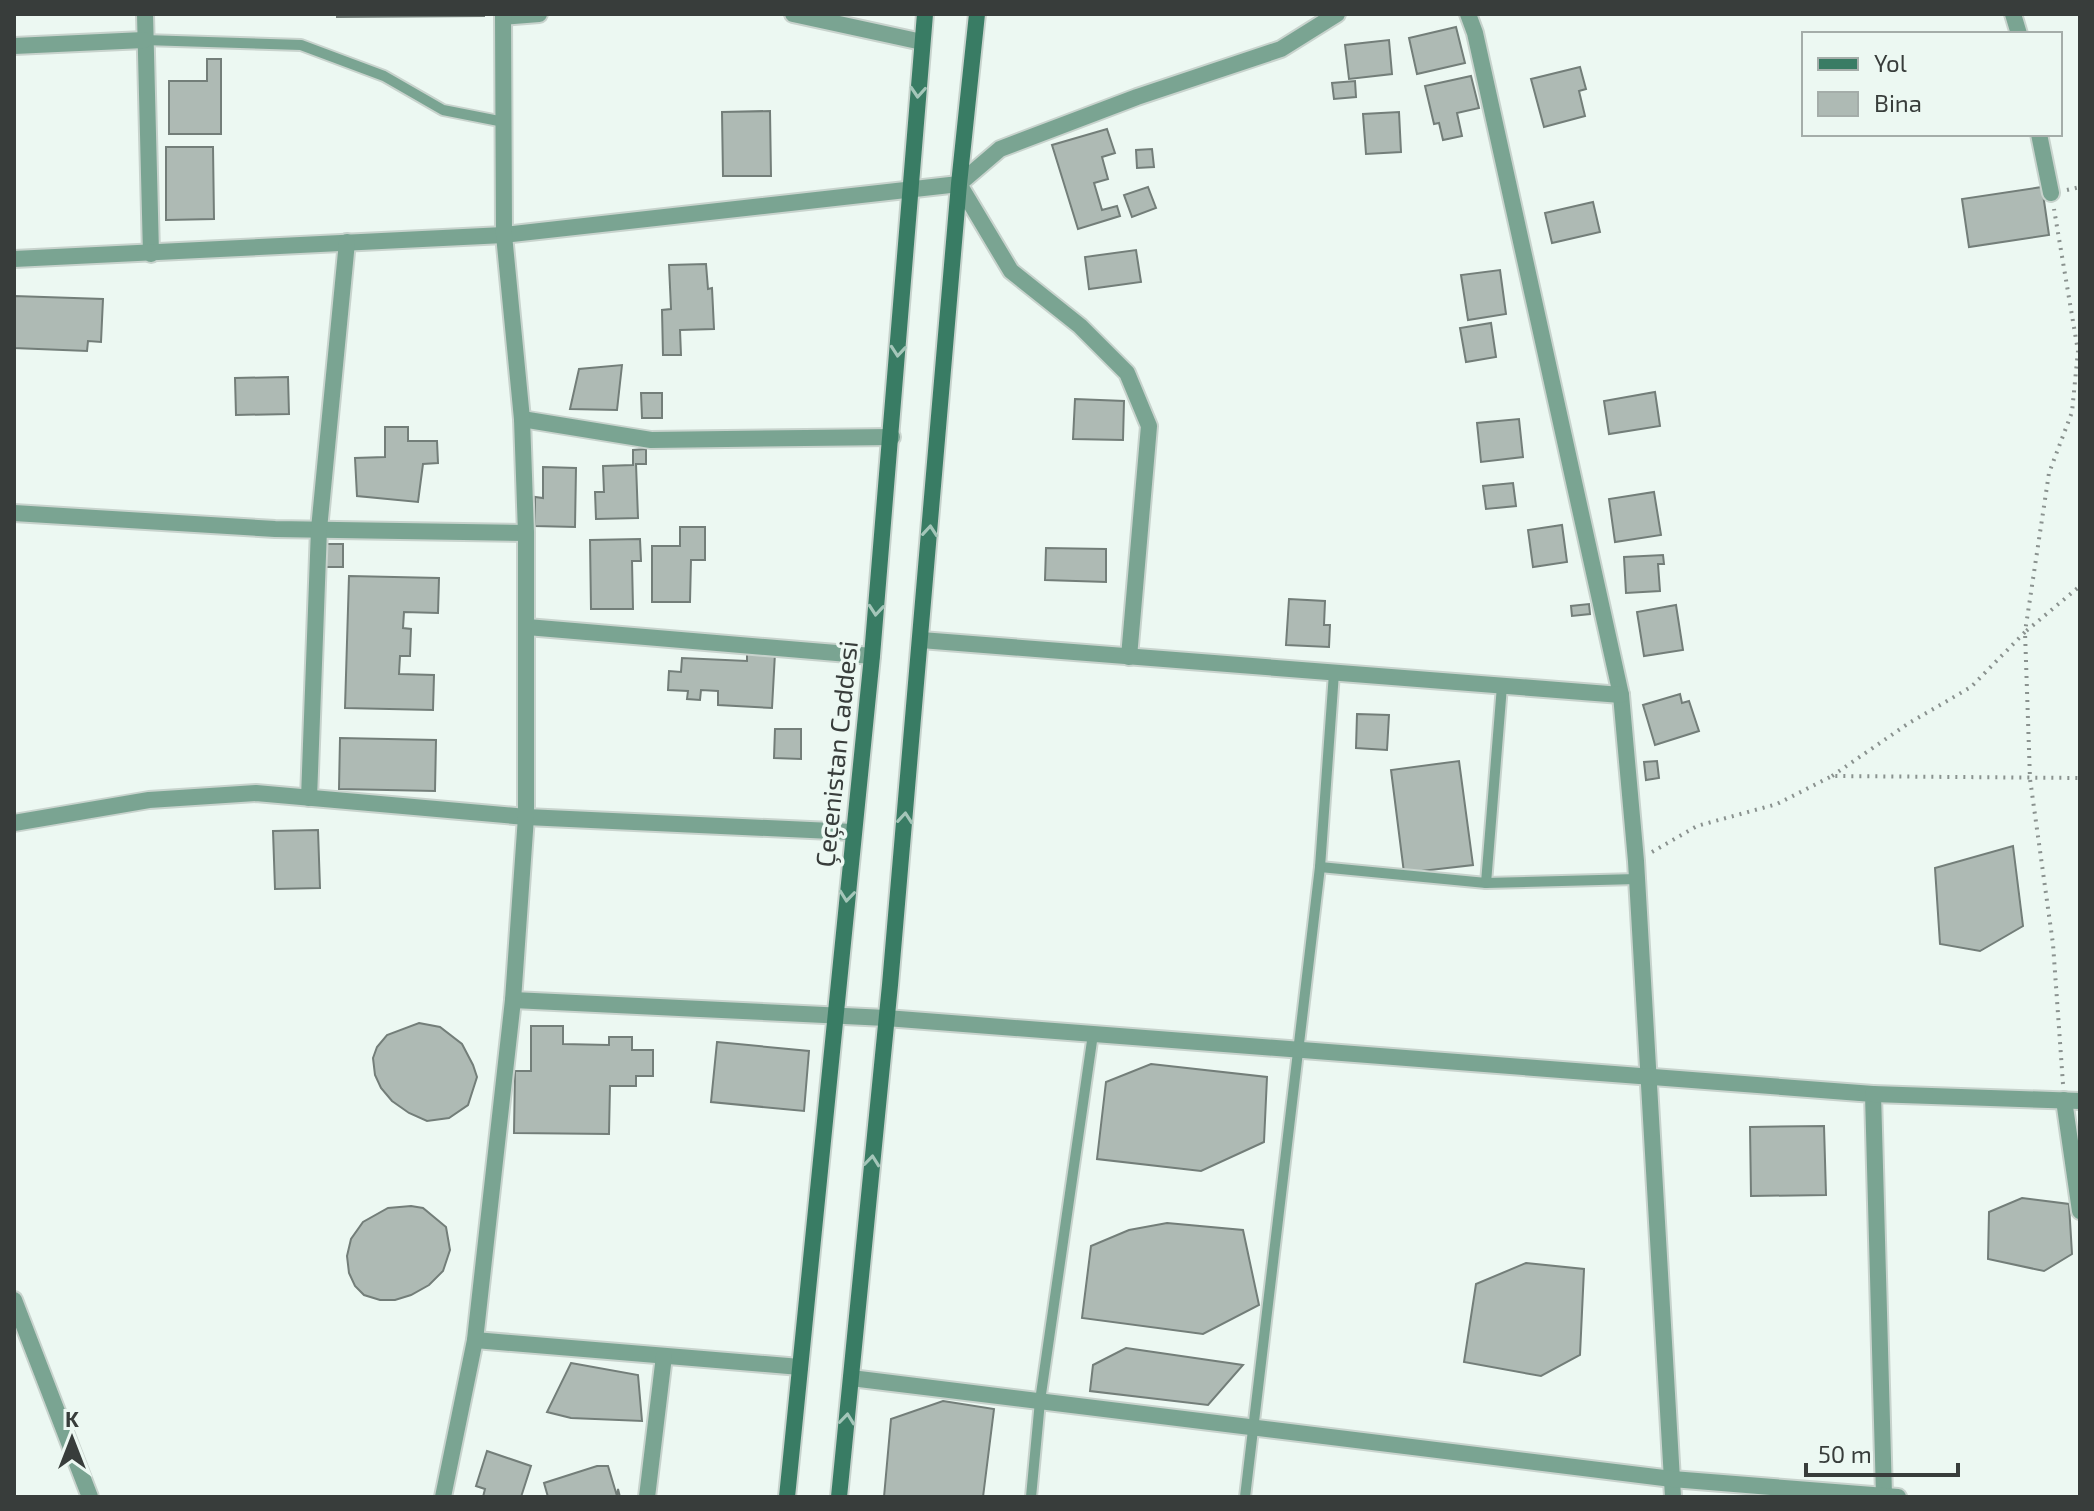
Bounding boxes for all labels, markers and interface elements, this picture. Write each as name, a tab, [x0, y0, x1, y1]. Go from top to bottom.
legend	[1802, 32, 2062, 136]
text: Yol	[1874, 48, 1907, 77]
one-way arrow	[910, 86, 927, 99]
text: Bina	[1874, 88, 1922, 117]
one-way arrow	[890, 345, 907, 358]
one-way arrow	[921, 524, 938, 537]
one-way arrow	[868, 604, 885, 617]
street label: Çeçenistan Caddesi	[808, 639, 865, 869]
one-way arrow	[896, 811, 913, 824]
one-way arrow	[838, 890, 855, 903]
one-way arrow	[864, 1154, 881, 1167]
north arrow	[32, 1399, 112, 1479]
text: K	[65, 1405, 79, 1431]
one-way arrow	[838, 1412, 855, 1425]
scale bar	[1806, 1427, 1958, 1477]
text: 50 m	[1818, 1439, 1872, 1468]

